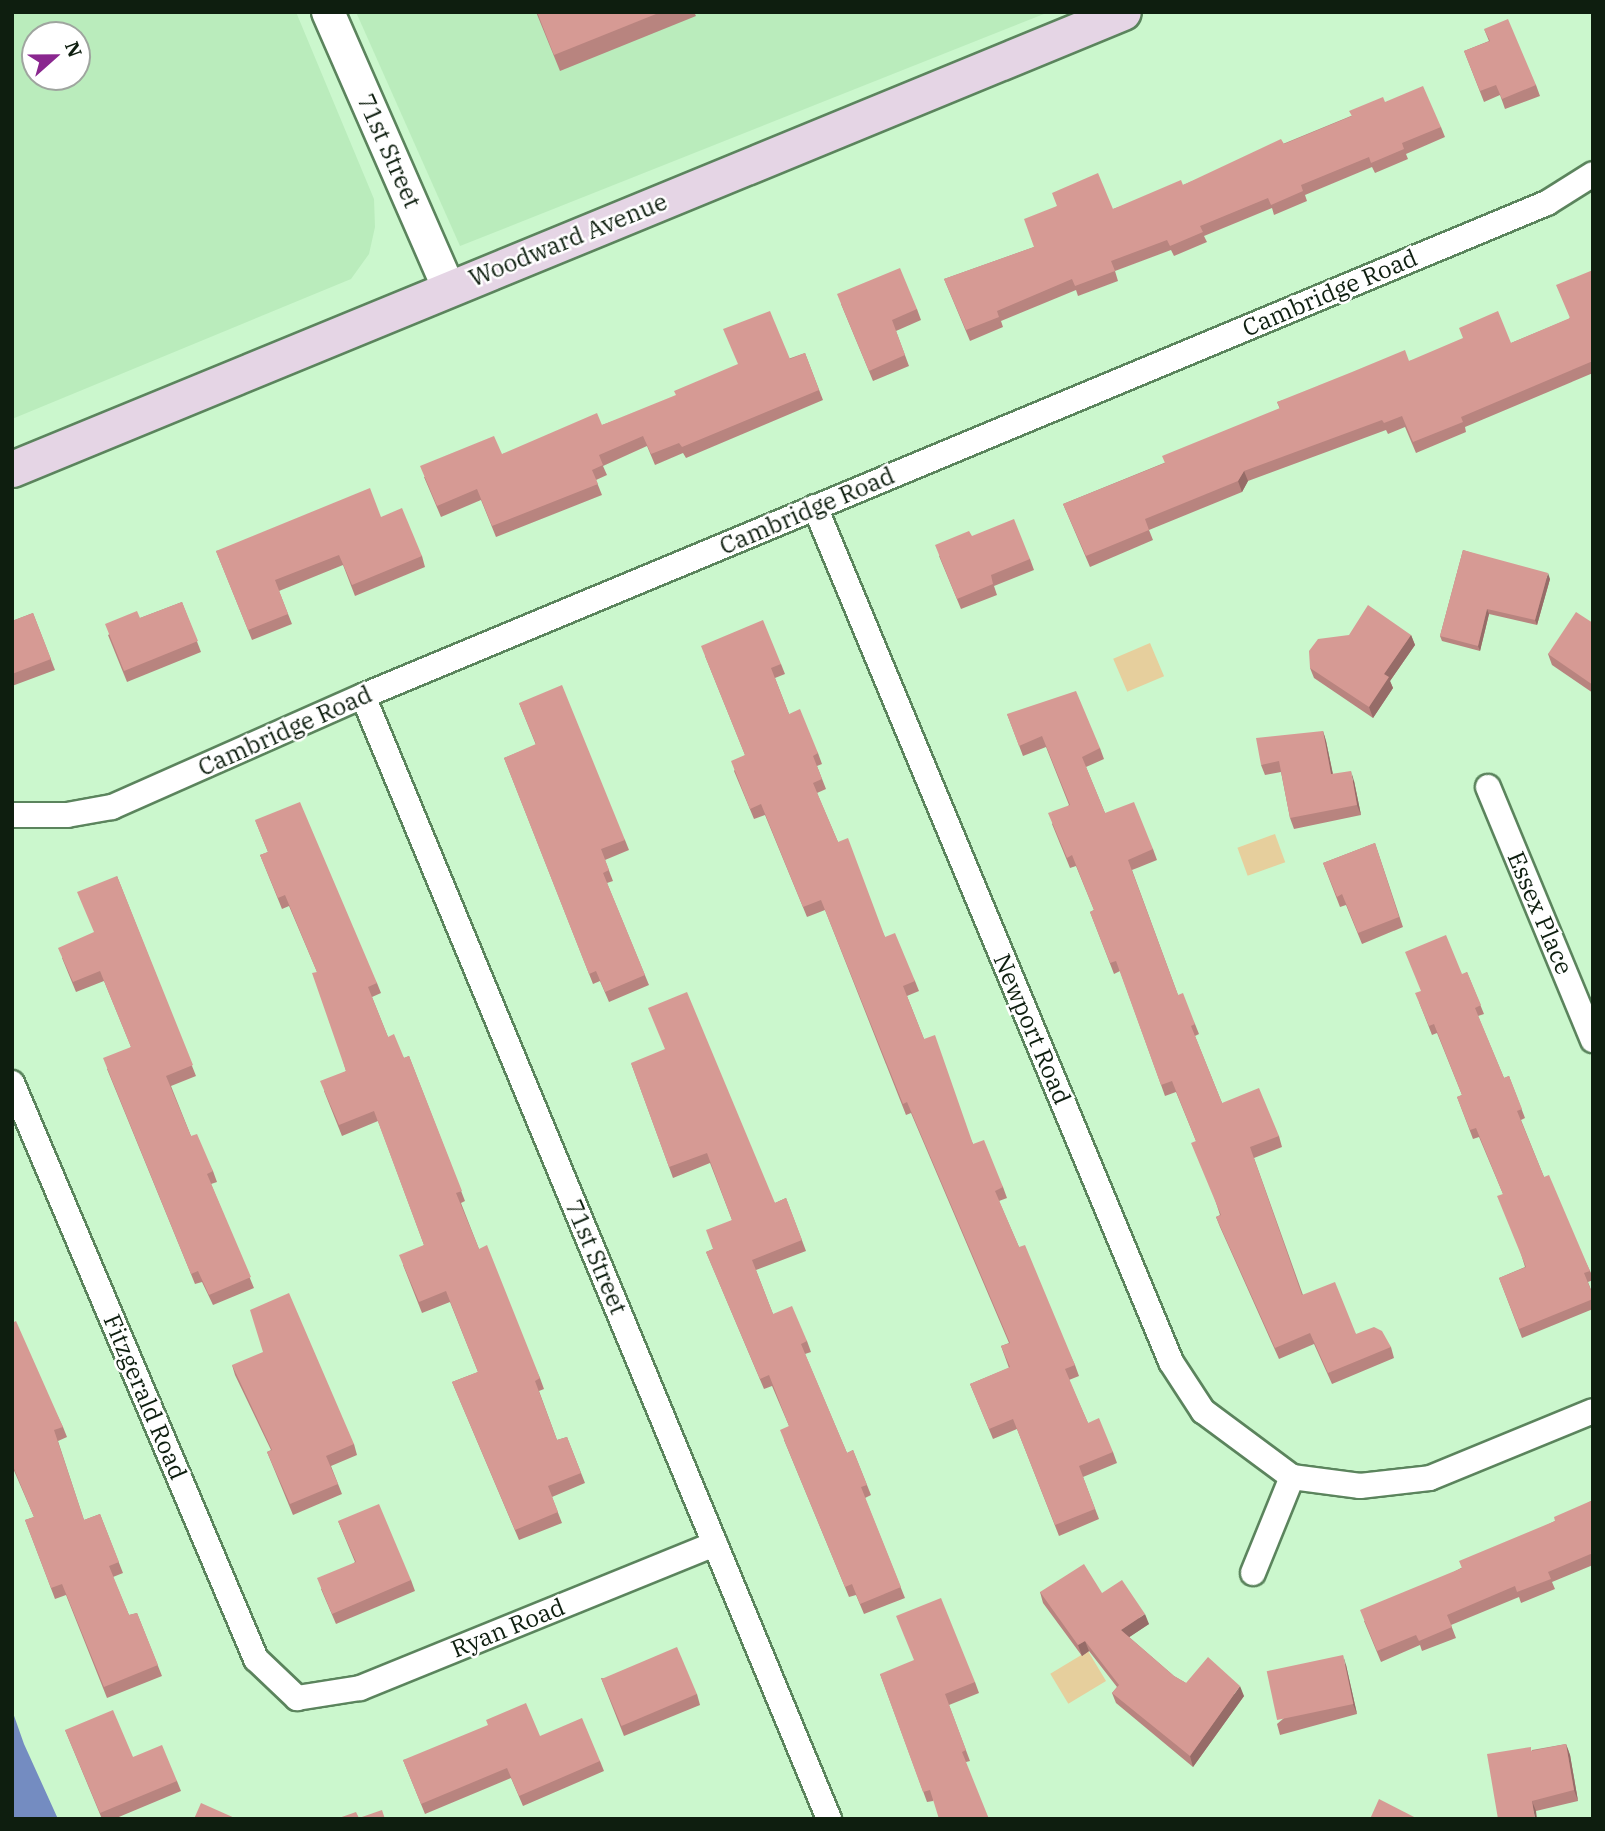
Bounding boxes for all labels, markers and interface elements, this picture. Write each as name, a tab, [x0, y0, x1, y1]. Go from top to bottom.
north arrow	[21, 21, 91, 91]
text: N	[60, 38, 88, 61]
street label: 71st Street	[351, 90, 427, 212]
street label: Woodward Avenue	[465, 187, 671, 293]
street label: Cambridge Road	[1238, 243, 1422, 343]
street label: Cambridge Road	[715, 461, 899, 561]
street label: Cambridge Road	[194, 680, 376, 782]
street label: Essex Place	[1501, 847, 1579, 979]
street label: Newport Road	[987, 949, 1077, 1109]
street label: 71st Street	[559, 1195, 633, 1319]
street label: Fitzgerald Road	[97, 1310, 193, 1484]
street label: Ryan Road	[447, 1592, 569, 1664]

